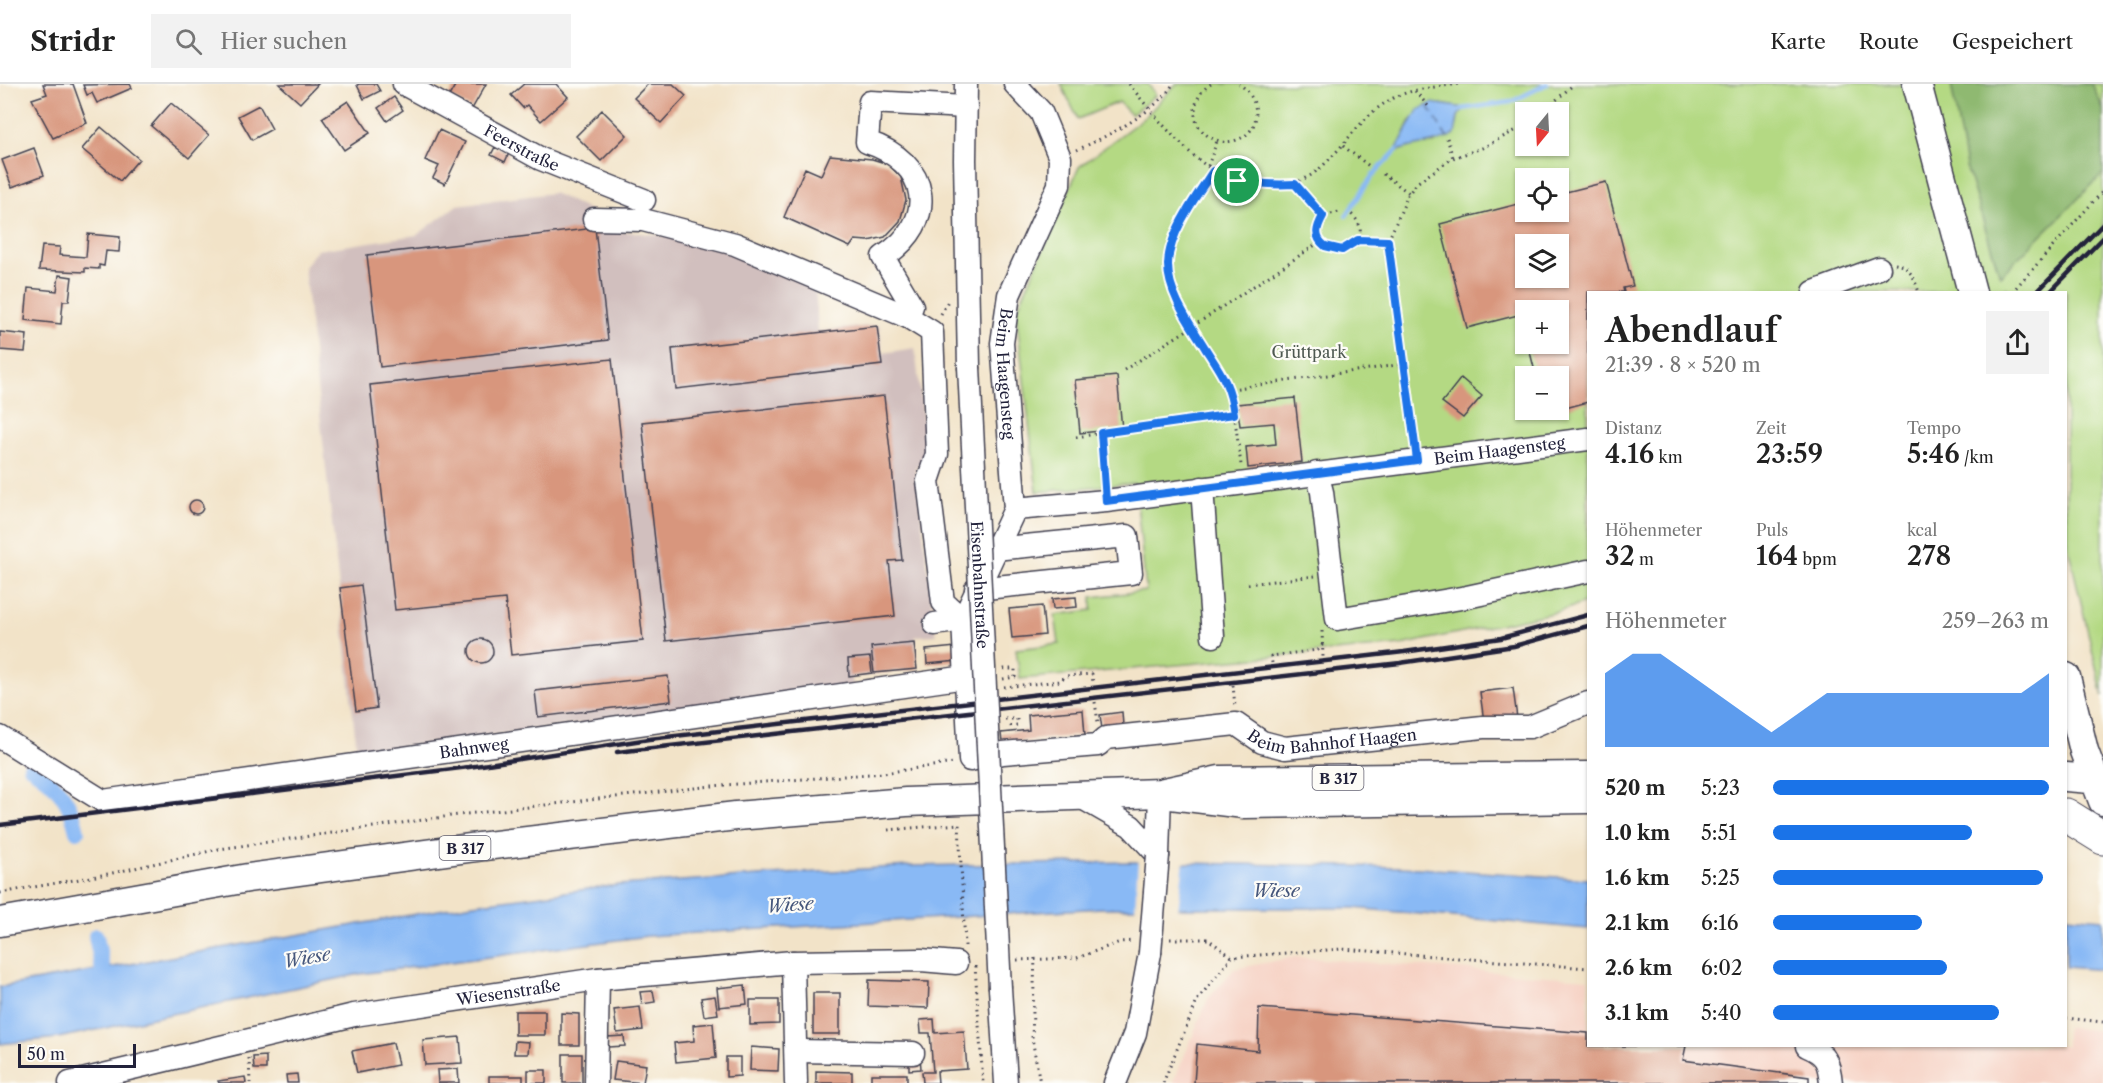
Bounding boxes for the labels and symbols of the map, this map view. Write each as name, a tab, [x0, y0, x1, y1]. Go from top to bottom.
north arrow	[1515, 102, 1569, 156]
street label: Feerstraße	[481, 120, 562, 175]
pin	[1211, 155, 1262, 206]
street label: Beim Haagensteg	[991, 307, 1020, 441]
park label: Grüttpark	[1272, 342, 1347, 362]
street label: Beim Haagensteg	[1433, 432, 1567, 469]
street label: Eisenbahnstraße	[967, 520, 993, 649]
street label: Beim Bahnhof Haagen	[1244, 724, 1418, 758]
street label: Bahnweg	[438, 733, 510, 763]
road number: B 317	[1312, 766, 1364, 790]
road number: B 317	[440, 836, 490, 860]
water label: Wiese	[1252, 880, 1301, 902]
water label: Wiese	[766, 892, 816, 918]
water label: Wiese	[282, 943, 333, 973]
street label: Wiesenstraße	[454, 975, 562, 1010]
scale bar	[18, 1041, 136, 1068]

